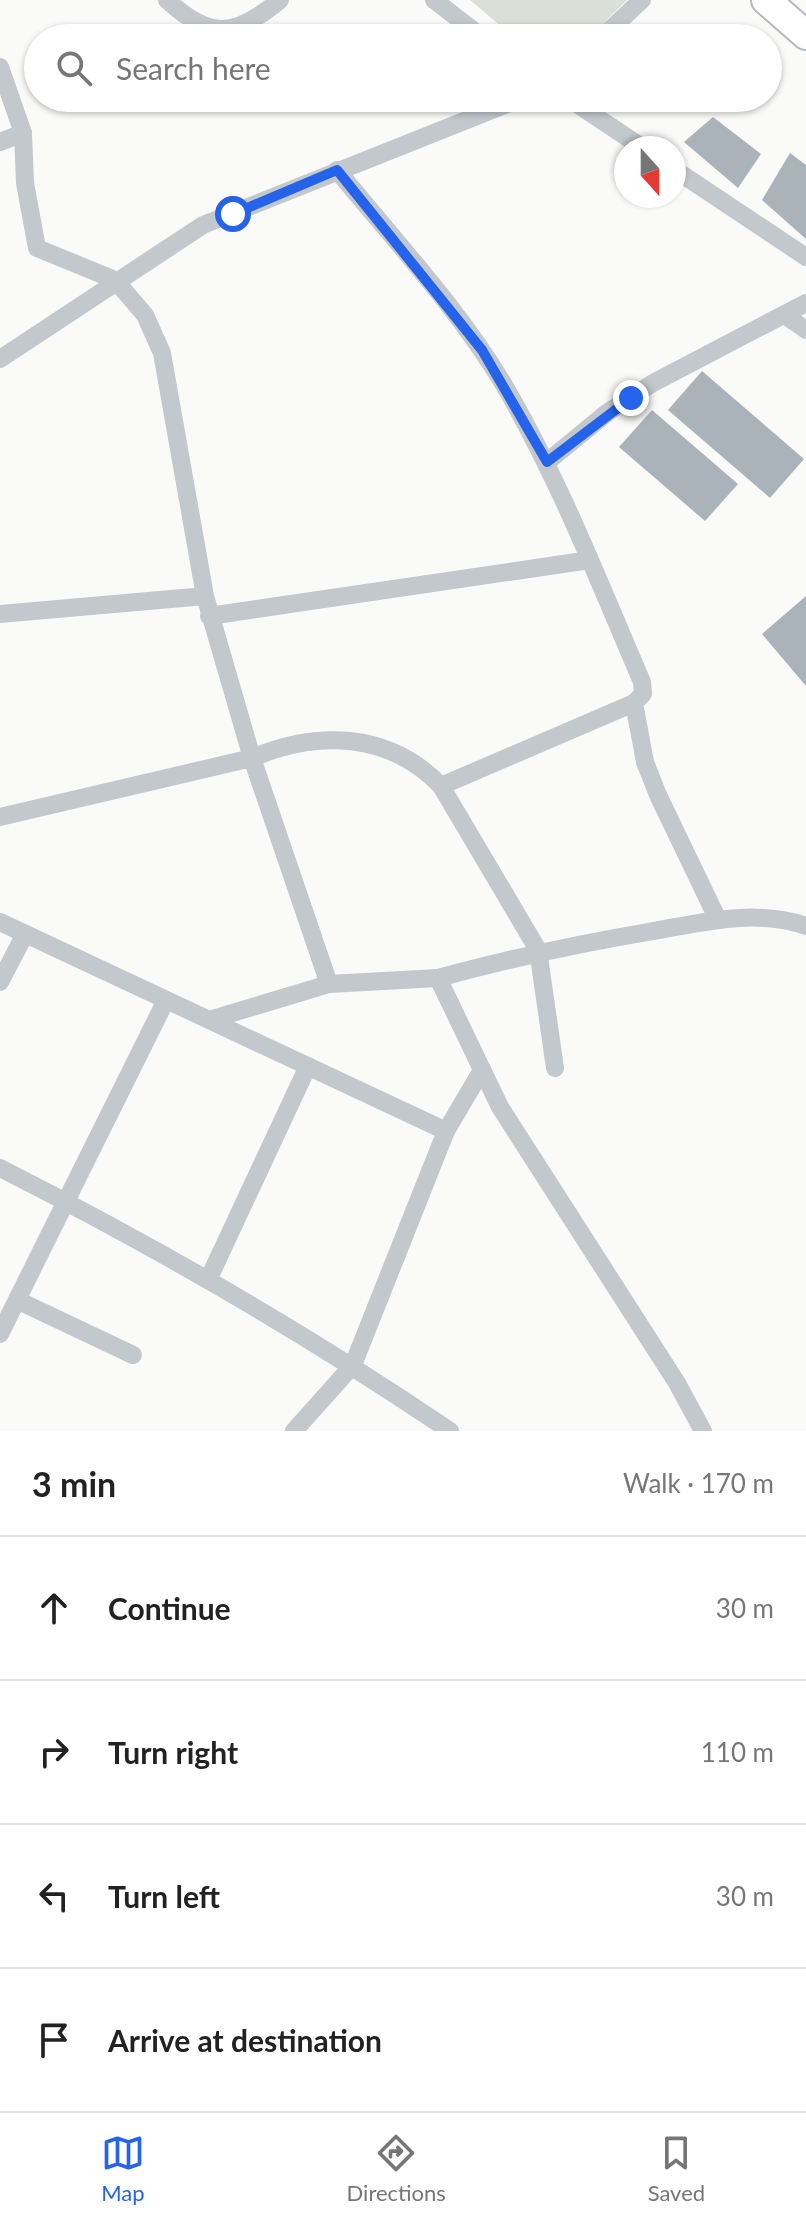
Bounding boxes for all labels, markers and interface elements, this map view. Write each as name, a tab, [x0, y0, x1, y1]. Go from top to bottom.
search box	[24, 24, 782, 112]
icon: search	[52, 46, 96, 90]
text: Search here	[116, 50, 271, 86]
north arrow	[614, 136, 686, 208]
route start	[215, 196, 251, 232]
route end	[613, 380, 649, 416]
text: 3 min	[32, 1463, 116, 1504]
text: Walk · 170 m	[623, 1467, 774, 1499]
icon: ahead	[32, 1586, 76, 1630]
text: Continue	[108, 1590, 231, 1626]
text: 30 m	[716, 1592, 774, 1624]
icon: right	[32, 1730, 76, 1774]
text: Turn right	[108, 1734, 238, 1770]
text: 110 m	[701, 1736, 774, 1768]
icon: left	[32, 1874, 76, 1918]
text: Turn left	[108, 1878, 220, 1914]
text: 30 m	[716, 1880, 774, 1912]
icon: arrive	[32, 2018, 76, 2062]
text: Arrive at destination	[108, 2022, 382, 2058]
tab: Map	[101, 2131, 145, 2206]
tab: Directions	[347, 2131, 446, 2206]
tab: Saved	[648, 2131, 705, 2206]

